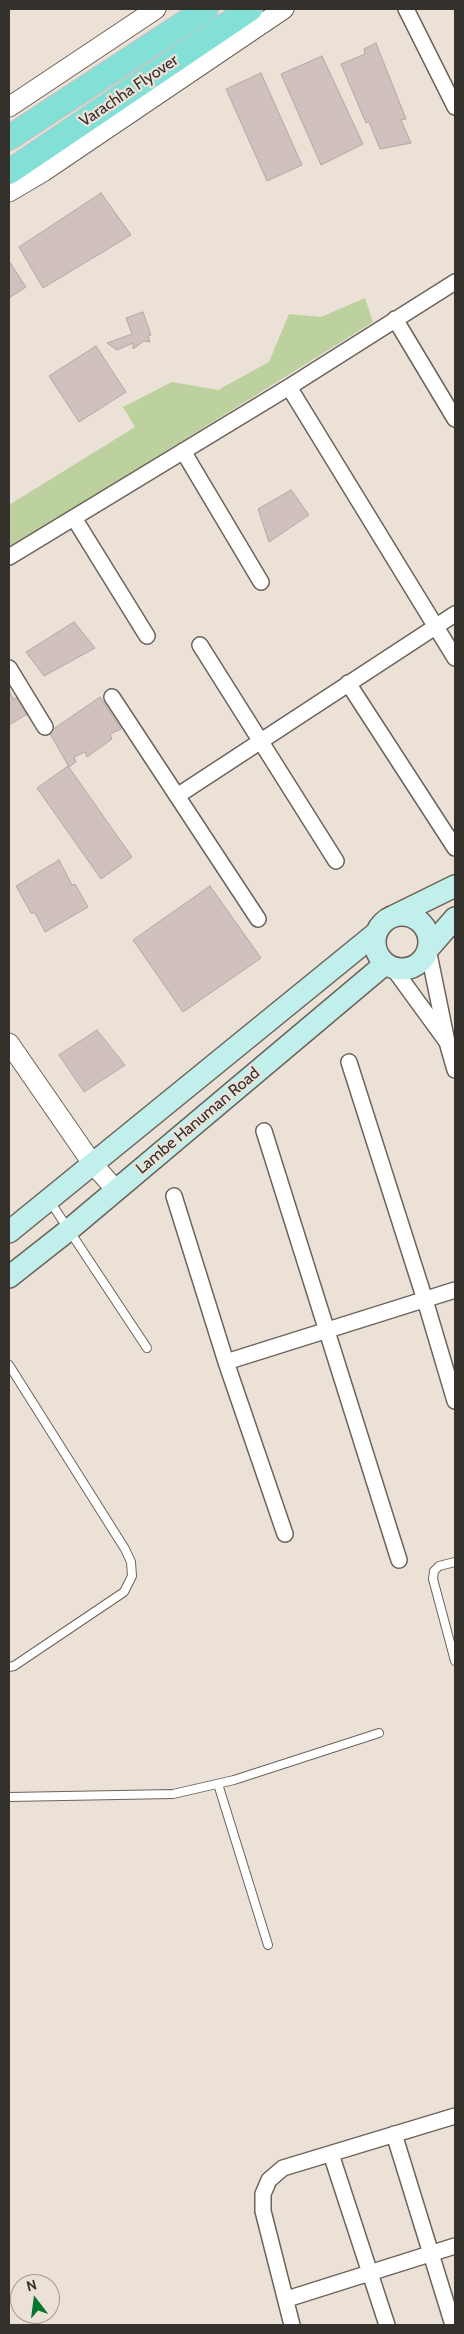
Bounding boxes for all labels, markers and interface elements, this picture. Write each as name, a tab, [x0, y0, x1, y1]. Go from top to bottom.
street label: Varachha Flyover	[76, 51, 182, 131]
street label: Lambe Hanuman Road	[132, 1064, 264, 1178]
north arrow	[10, 2274, 60, 2324]
text: N	[24, 2276, 38, 2295]

